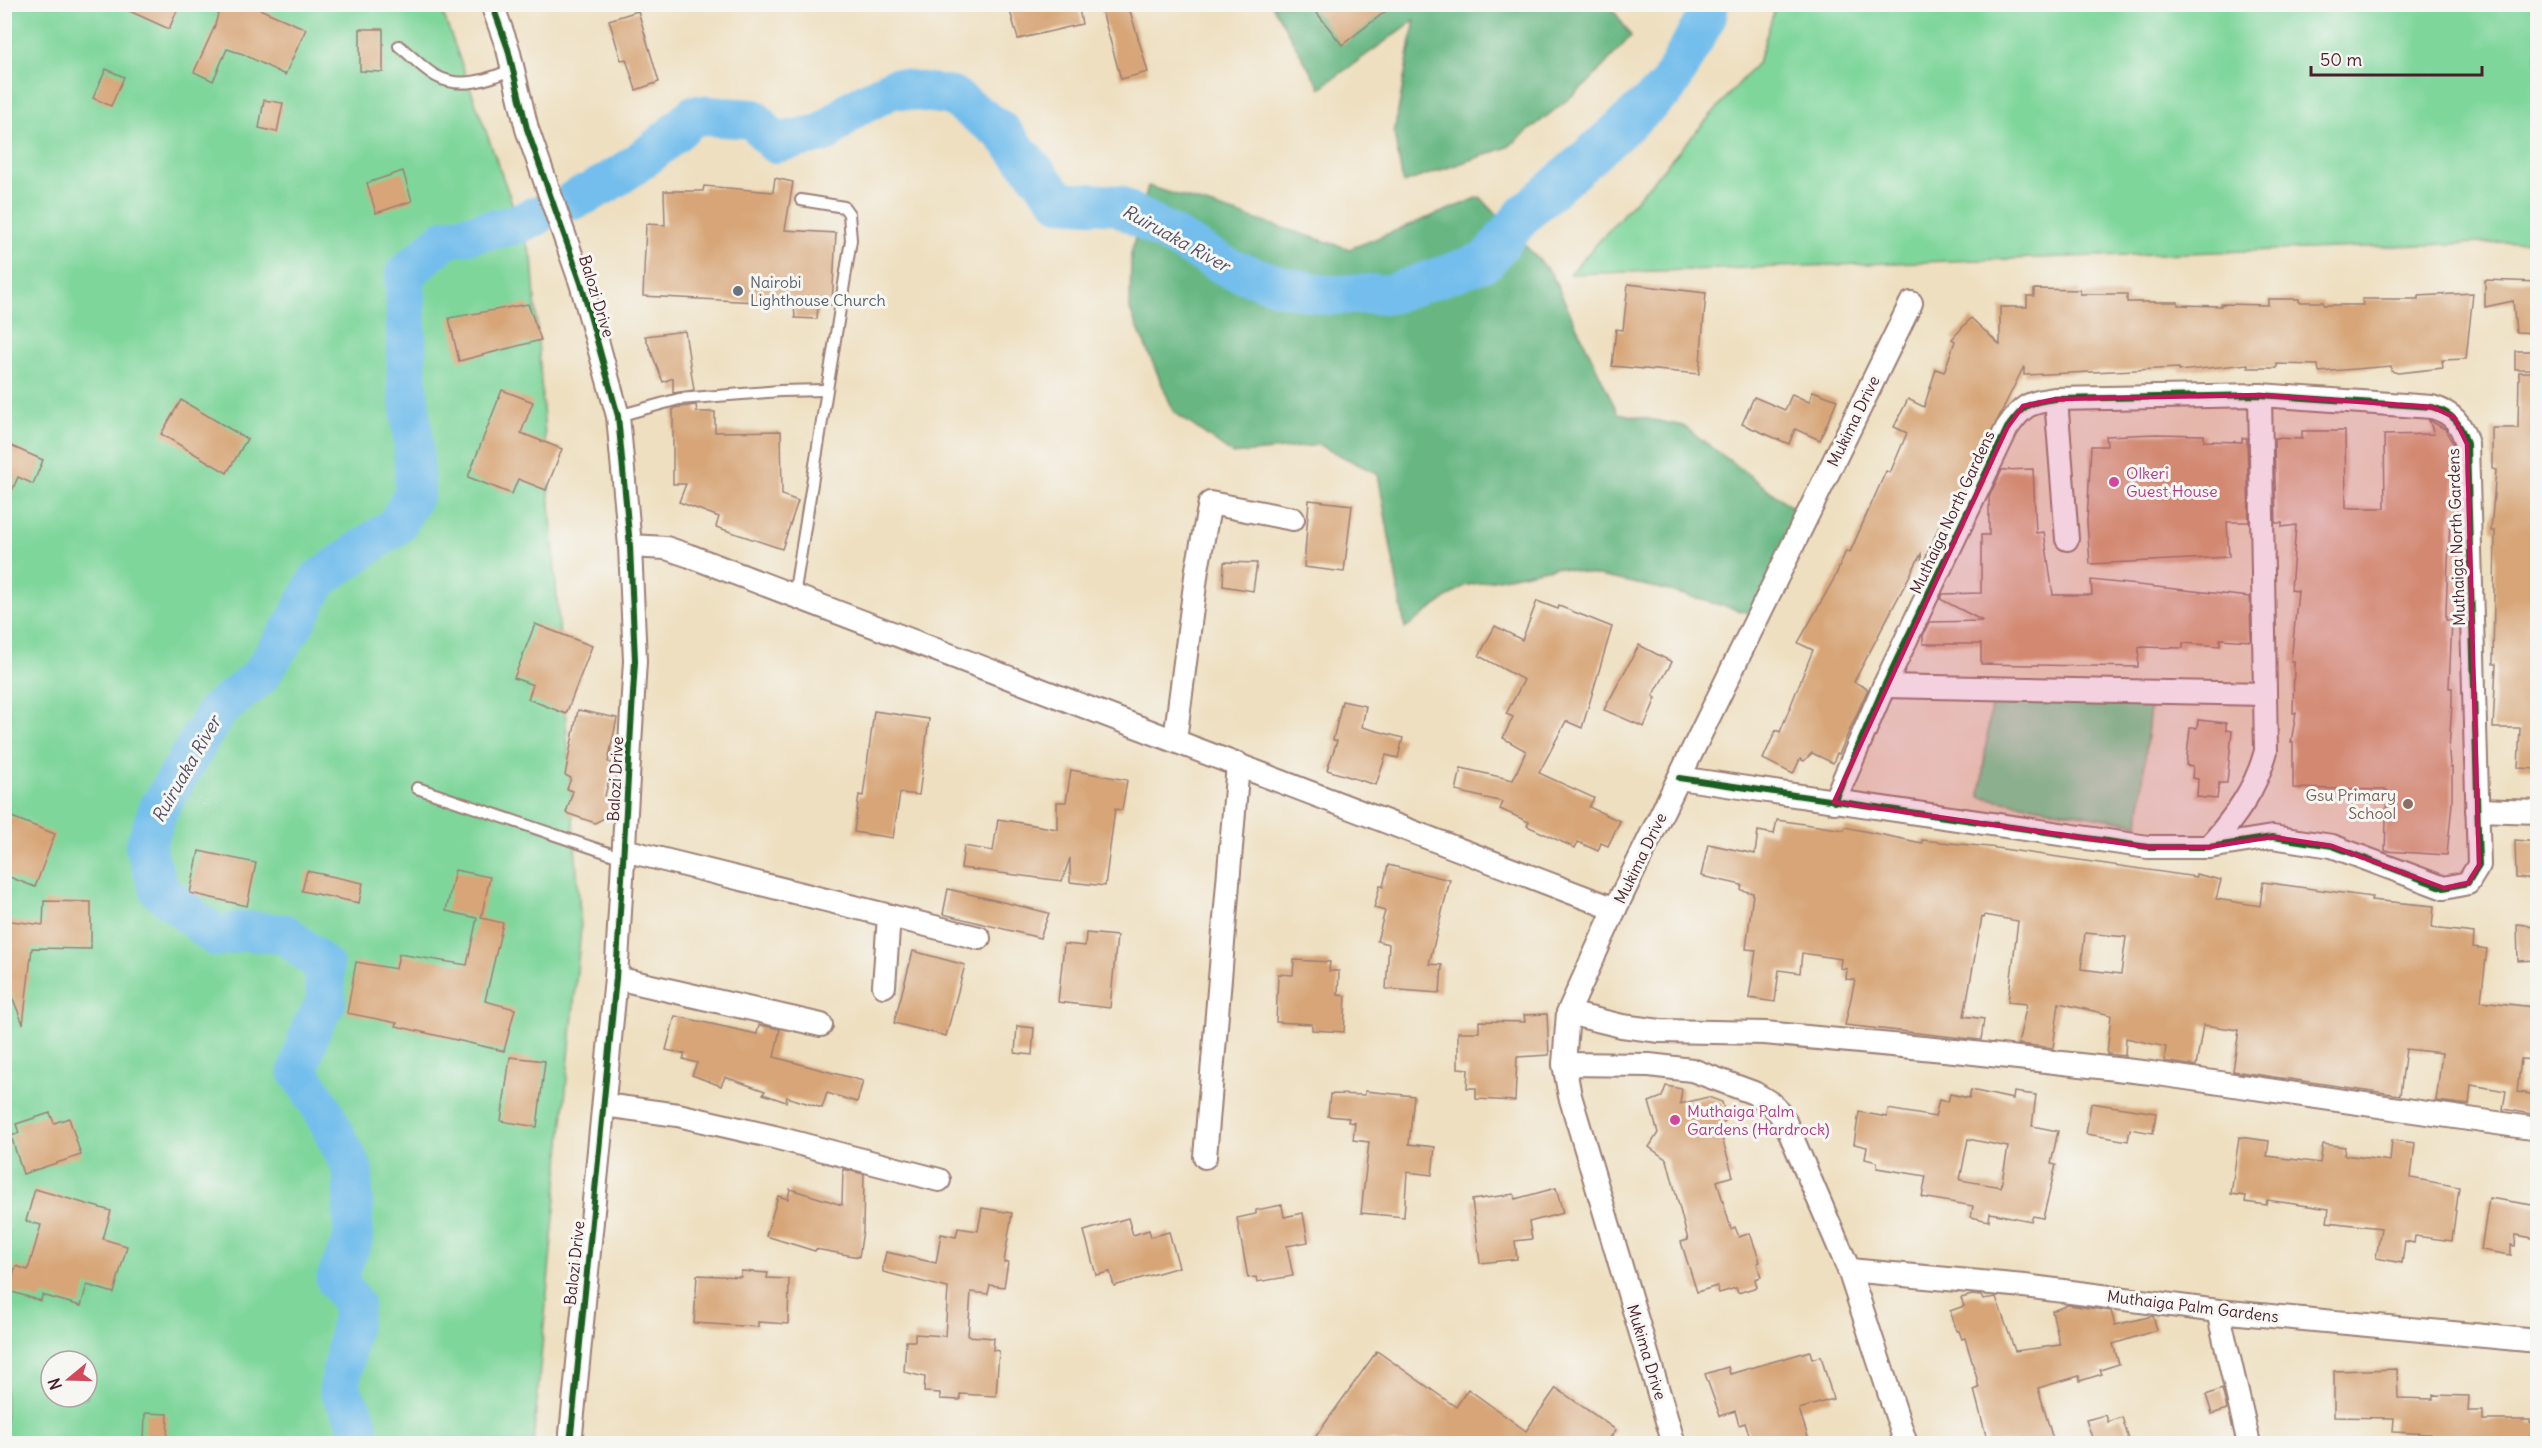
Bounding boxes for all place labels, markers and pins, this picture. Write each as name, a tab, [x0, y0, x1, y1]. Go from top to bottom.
place label: Nairobi Lighthouse Church	[750, 272, 886, 310]
marker: Nairobi Lighthouse Church	[731, 284, 745, 298]
place label: Olkeri Guest House	[2126, 463, 2218, 501]
marker: Olkeri Guest House	[2107, 475, 2121, 489]
place label: Gsu Primary School	[2306, 785, 2396, 823]
marker: Gsu Primary School	[2401, 797, 2415, 811]
place label: Muthaiga Palm Gardens (Hardrock)	[1687, 1101, 1830, 1139]
marker: Muthaiga Palm Gardens (Hardrock)	[1668, 1113, 1682, 1127]

